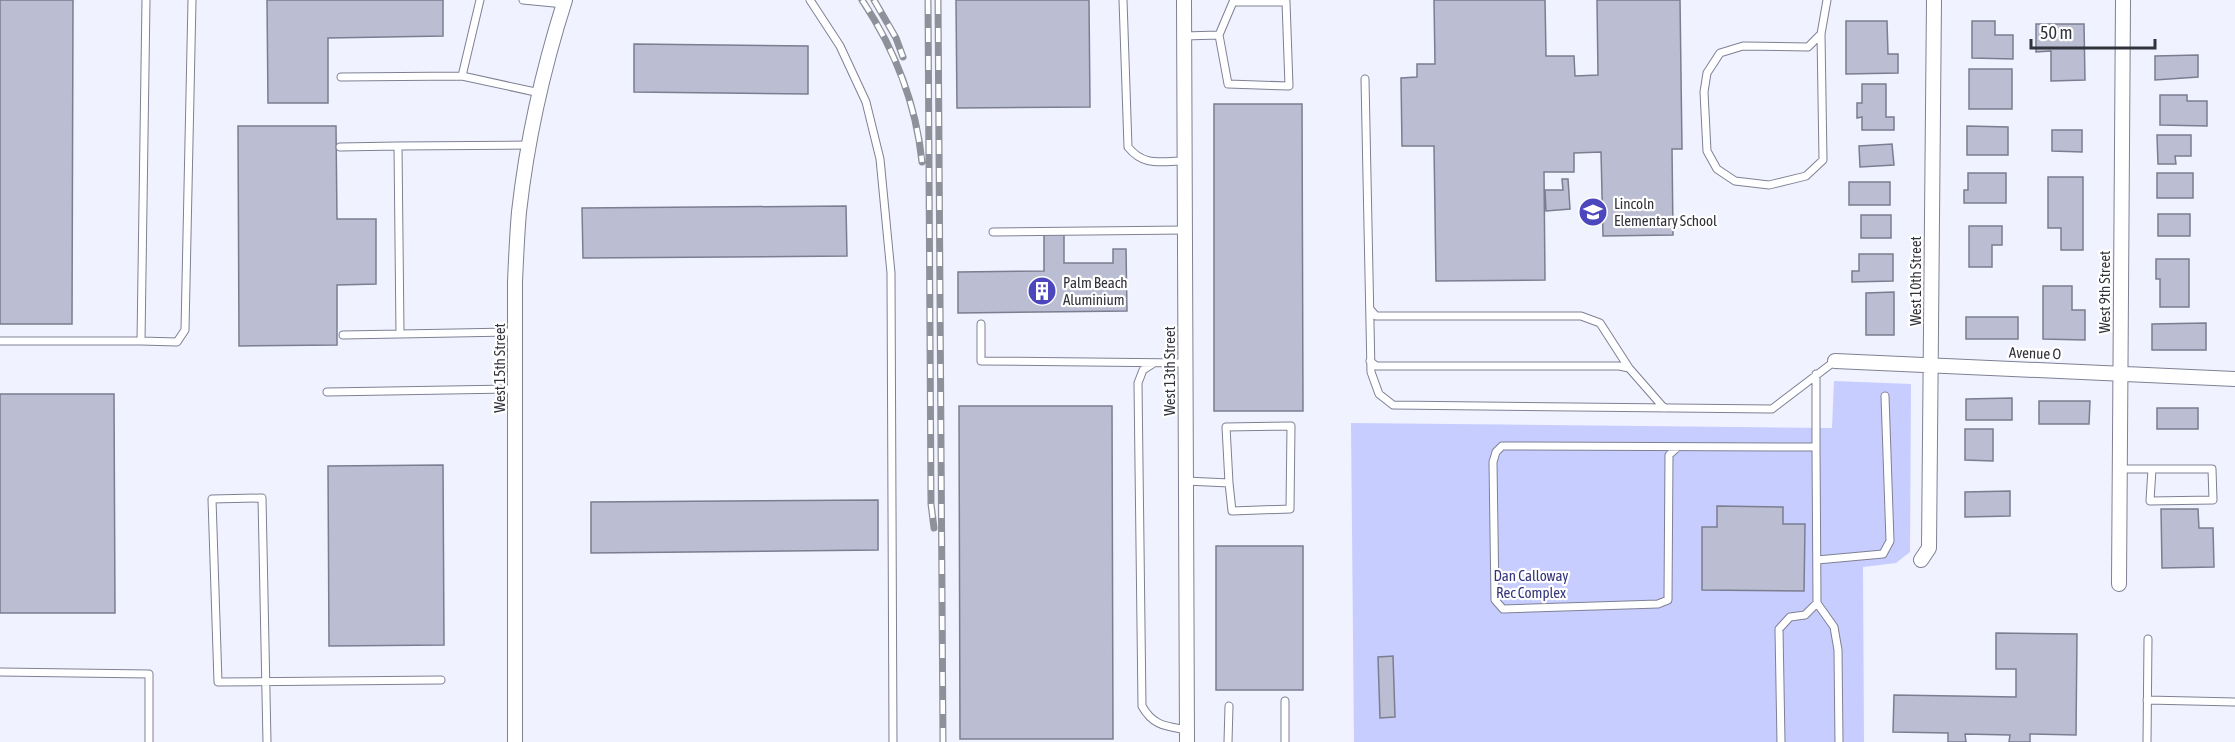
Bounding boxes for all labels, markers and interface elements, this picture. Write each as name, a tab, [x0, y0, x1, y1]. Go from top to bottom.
scale bar	[2031, 12, 2156, 50]
text: 50 m	[2040, 22, 2072, 43]
place label: Lincoln Elementary School	[1614, 195, 1717, 229]
school or university icon: Lincoln Elementary School	[1577, 196, 1609, 228]
street label: West 10th Street	[1907, 236, 1924, 326]
street label: West 9th Street	[2096, 251, 2113, 333]
place label: Palm Beach Aluminium	[1063, 274, 1128, 308]
building icon: Palm Beach Aluminium	[1026, 275, 1058, 307]
street label: West 15th Street	[491, 323, 508, 413]
street label: West 13th Street	[1161, 326, 1178, 416]
street label: Avenue O	[2009, 344, 2062, 362]
park label: Dan Calloway Rec Complex	[1493, 567, 1569, 601]

